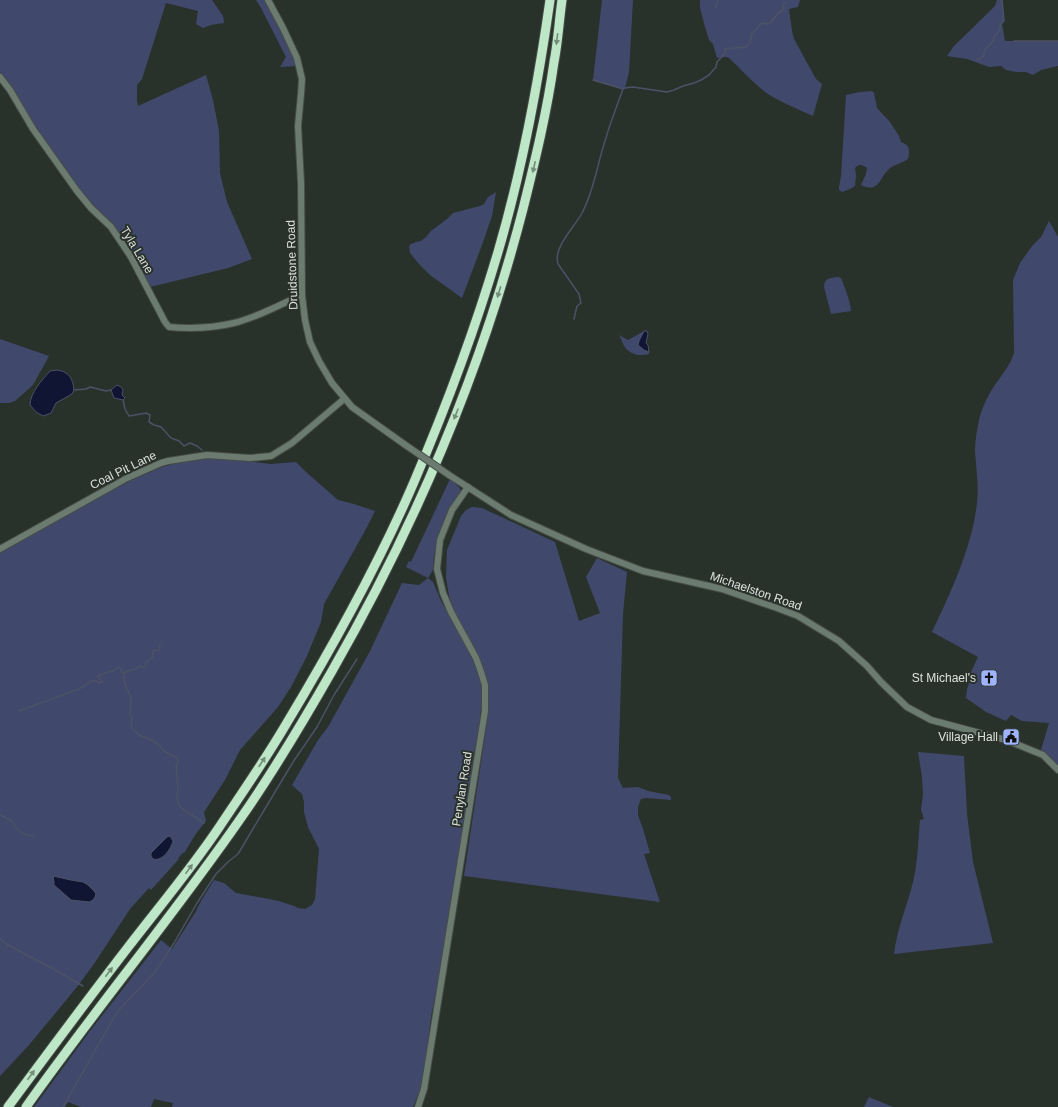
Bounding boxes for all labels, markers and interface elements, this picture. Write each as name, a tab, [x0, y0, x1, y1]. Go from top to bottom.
one-way arrow	[554, 33, 560, 45]
one-way arrow	[530, 160, 536, 173]
street label: Druidstone Road	[283, 220, 301, 310]
street label: Tyla Lane	[118, 224, 157, 276]
one-way arrow	[496, 286, 502, 298]
one-way arrow	[453, 409, 459, 420]
street label: Coal Pit Lane	[88, 448, 159, 492]
street label: Michaelston Road	[708, 569, 804, 613]
church icon: St Michael's	[979, 668, 999, 688]
place label: St Michael's	[912, 671, 976, 685]
public building icon: Village Hall	[1001, 727, 1021, 747]
place label: Village Hall	[938, 730, 998, 744]
street label: Penylan Road	[449, 751, 475, 827]
one-way arrow	[259, 756, 266, 768]
one-way arrow	[185, 864, 193, 874]
one-way arrow	[105, 966, 114, 977]
one-way arrow	[27, 1070, 35, 1081]

